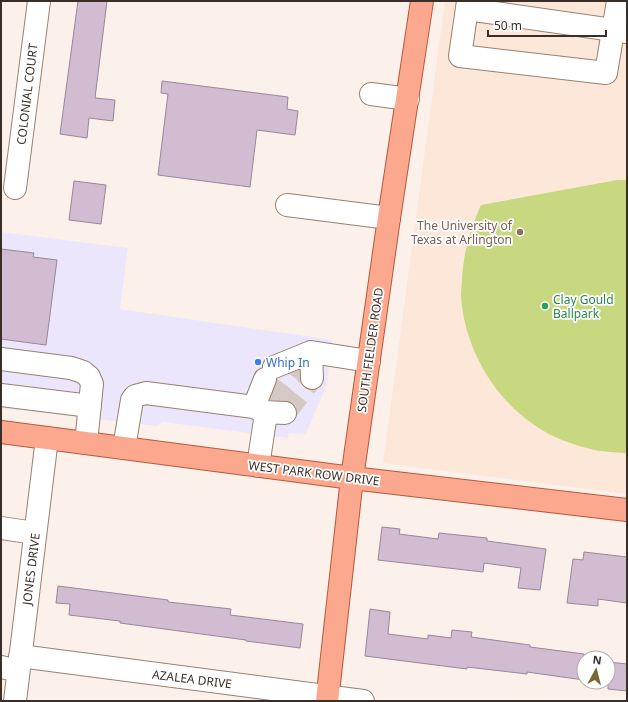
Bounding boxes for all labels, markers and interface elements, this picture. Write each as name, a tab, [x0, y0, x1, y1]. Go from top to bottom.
scale bar	[488, 12, 606, 38]
text: 50 m	[494, 17, 522, 34]
street label: COLONIAL COURT	[12, 42, 42, 146]
place label: The University of Texas at Arlington	[411, 217, 513, 248]
marker: The University of Texas at Arlington	[515, 227, 525, 237]
street label: SOUTH FIELDER ROAD	[353, 286, 387, 413]
place label: Clay Gould Ballpark	[553, 291, 614, 322]
marker: Clay Gould Ballpark	[540, 301, 550, 311]
place label: Whip In	[266, 354, 310, 371]
marker: Whip In	[253, 357, 263, 367]
street label: WEST PARK ROW DRIVE	[248, 457, 380, 489]
street label: JONES DRIVE	[18, 532, 44, 607]
north arrow	[576, 650, 616, 690]
text: N	[592, 652, 603, 668]
street label: AZALEA DRIVE	[151, 666, 233, 692]

